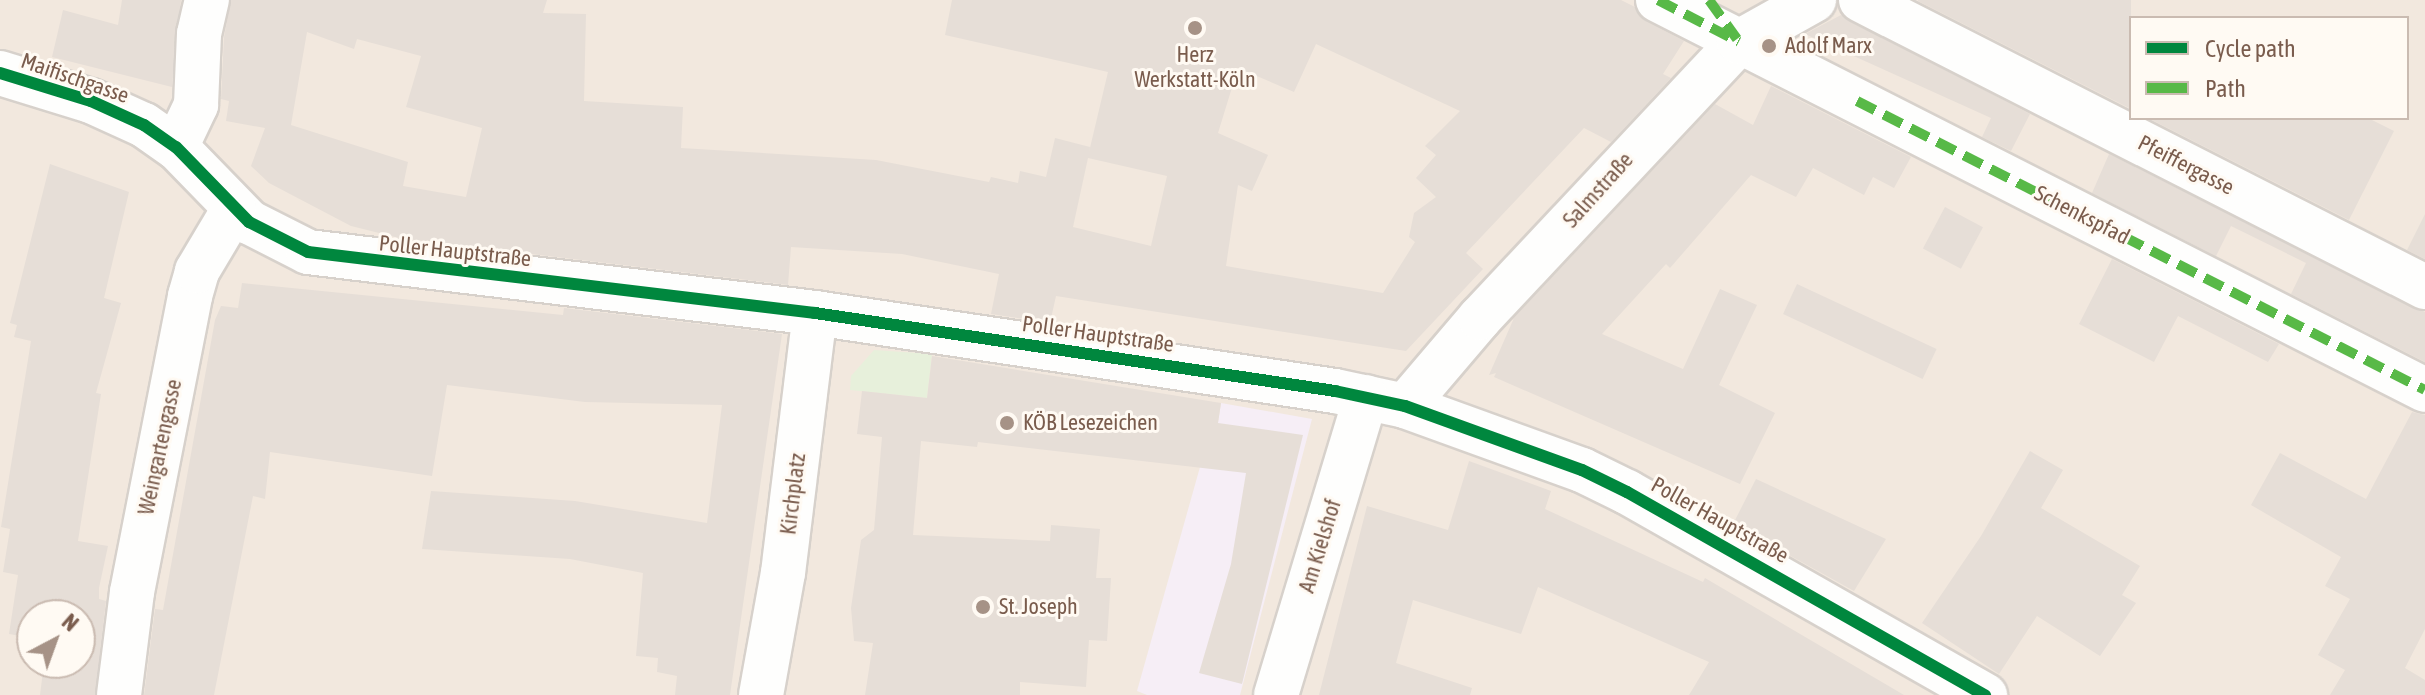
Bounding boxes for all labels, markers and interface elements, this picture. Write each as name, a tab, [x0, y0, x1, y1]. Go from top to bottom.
legend	[2129, 16, 2409, 120]
marker: Herz Werkstatt-Köln	[1186, 19, 1204, 37]
place label: Adolf Marx	[1785, 33, 1872, 59]
text: Cycle path	[2205, 35, 2296, 62]
marker: Adolf Marx	[1760, 37, 1778, 55]
place label: Herz Werkstatt-Köln	[1134, 41, 1256, 92]
street label: Maifischgasse	[18, 47, 132, 109]
text: Path	[2205, 75, 2246, 102]
street label: Pfeiffergasse	[2133, 130, 2239, 200]
street label: Salmstraße	[1557, 147, 1639, 233]
street label: Schenkspfad	[2030, 180, 2134, 250]
street label: Poller Hauptstraße	[378, 230, 532, 272]
street label: Poller Hauptstraße	[1020, 310, 1176, 358]
street label: Weingartengasse	[133, 377, 187, 517]
place label: KÖB Lesezeichen	[1023, 410, 1158, 436]
marker: KÖB Lesezeichen	[998, 414, 1016, 432]
street label: Kirchplatz	[775, 452, 811, 536]
street label: Poller Hauptstraße	[1647, 471, 1793, 569]
street label: Am Kielshof	[1293, 496, 1347, 596]
place label: St. Joseph	[999, 594, 1078, 620]
marker: St. Joseph	[974, 598, 992, 616]
north arrow	[16, 599, 96, 679]
text: N	[57, 608, 84, 636]

